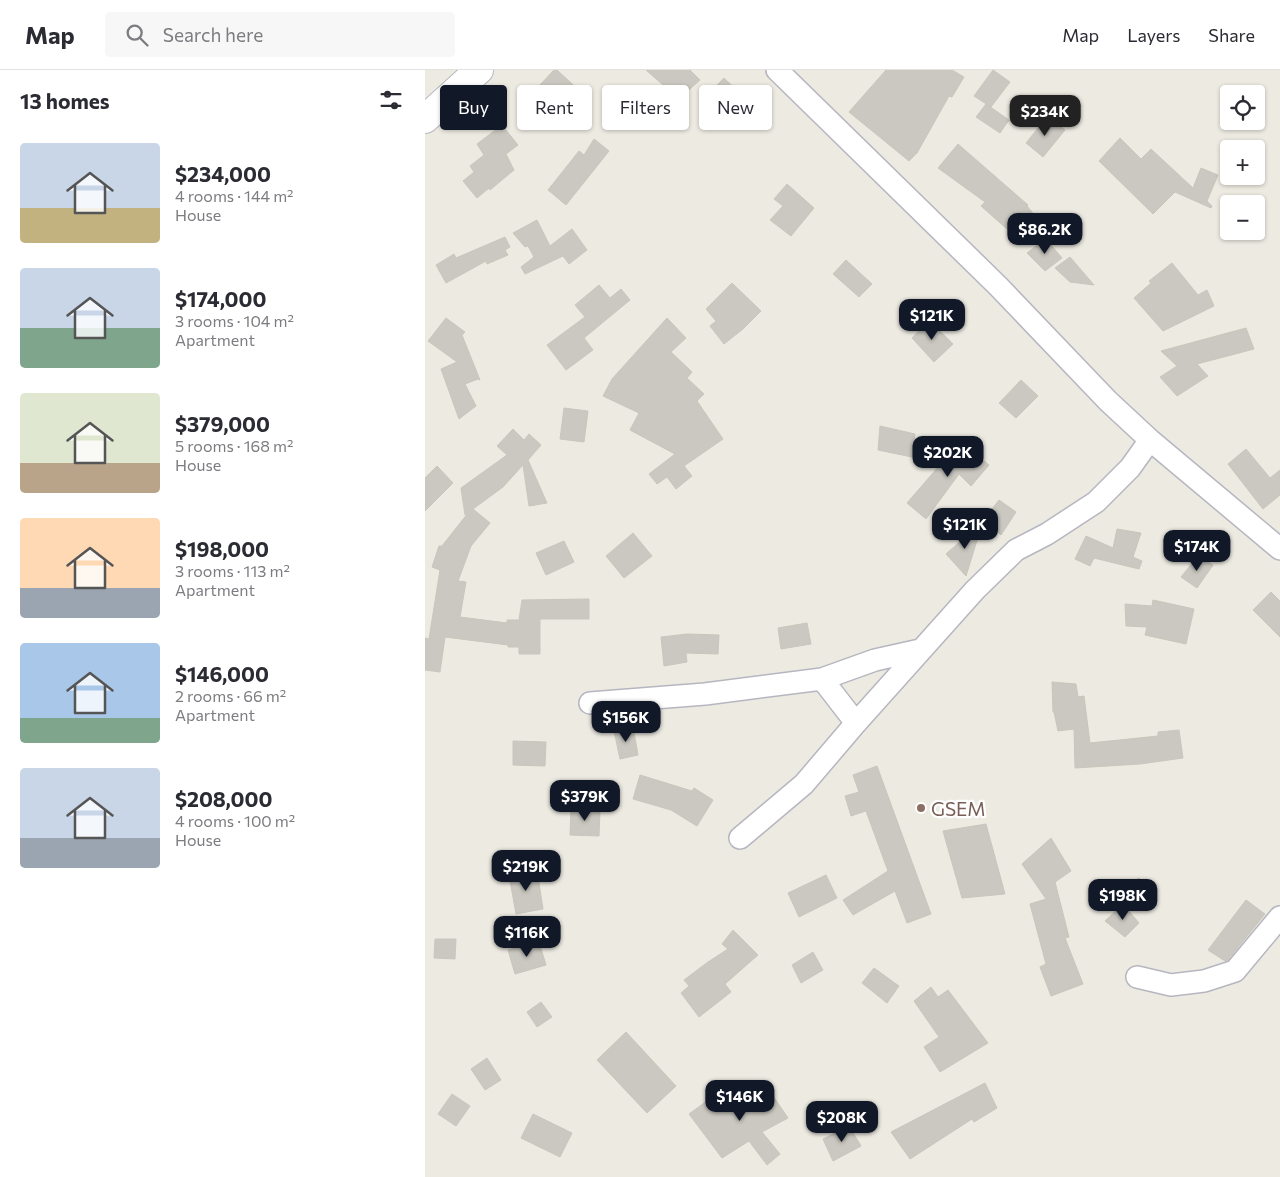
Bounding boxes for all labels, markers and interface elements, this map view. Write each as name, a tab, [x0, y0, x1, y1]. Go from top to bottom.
search box	[105, 12, 455, 57]
text: Map	[25, 20, 75, 49]
icon: search	[123, 21, 151, 49]
text: Search here	[163, 23, 263, 46]
text: Map	[1062, 24, 1099, 46]
text: Layers	[1127, 24, 1180, 46]
text: Share	[1208, 24, 1255, 46]
chip: Buy	[440, 85, 507, 130]
chip: Rent	[517, 85, 592, 130]
chip: Filters	[602, 85, 689, 130]
chip: New	[699, 85, 772, 130]
map controls	[1220, 85, 1265, 240]
button: locate	[1220, 85, 1265, 130]
icon: filters	[377, 86, 405, 114]
text: 13 homes	[20, 88, 110, 113]
pin: $234K	[1010, 94, 1080, 137]
text: $234K	[1021, 101, 1069, 120]
button: +	[1220, 140, 1265, 185]
text: $234,000	[175, 161, 271, 186]
icon: home	[60, 163, 120, 223]
text: 4 rooms · 144 m²	[175, 186, 294, 205]
button: −	[1220, 195, 1265, 240]
text: House	[175, 205, 221, 224]
pin: $86.2K	[1004, 212, 1086, 255]
text: $86.2K	[1018, 219, 1072, 238]
text: $174,000	[175, 286, 266, 311]
icon: home	[60, 288, 120, 348]
pin: $121K	[897, 298, 967, 341]
text: $121K	[910, 305, 954, 324]
text: 3 rooms · 104 m²	[175, 311, 294, 330]
text: Apartment	[175, 330, 255, 349]
text: $379,000	[175, 411, 270, 436]
icon: home	[60, 413, 120, 473]
text: 5 rooms · 168 m²	[175, 436, 293, 455]
pin: $202K	[913, 436, 983, 478]
text: $202K	[923, 442, 973, 461]
text: House	[175, 455, 221, 474]
pin: $121K	[930, 508, 1000, 550]
text: $121K	[943, 514, 987, 533]
pin: $174K	[1162, 530, 1232, 572]
text: $198,000	[175, 536, 269, 561]
text: $174K	[1174, 536, 1220, 555]
icon: home	[60, 538, 120, 598]
text: 3 rooms · 113 m²	[175, 561, 290, 580]
text: Apartment	[175, 580, 255, 599]
text: $146,000	[175, 661, 269, 686]
icon: home	[60, 663, 120, 723]
text: 2 rooms · 66 m²	[175, 686, 286, 705]
pin: $156K	[591, 700, 661, 743]
text: Apartment	[175, 705, 255, 724]
text: $156K	[603, 707, 649, 726]
pin: $379K	[550, 780, 620, 822]
text: $208,000	[175, 786, 272, 811]
text: $379K	[561, 786, 609, 805]
icon: home	[60, 788, 120, 848]
place label: GSEM	[931, 797, 986, 820]
marker: GSEM	[915, 802, 927, 814]
text: 4 rooms · 100 m²	[175, 811, 295, 830]
text: House	[175, 830, 221, 849]
pin: $219K	[491, 850, 561, 892]
text: $219K	[503, 856, 549, 875]
pin: $198K	[1088, 878, 1158, 921]
text: $198K	[1099, 885, 1147, 904]
pin: $116K	[492, 916, 562, 958]
text: $116K	[505, 922, 549, 941]
pin: $146K	[705, 1080, 775, 1122]
text: $146K	[716, 1086, 764, 1105]
pin: $208K	[807, 1100, 877, 1143]
text: $208K	[817, 1107, 867, 1126]

